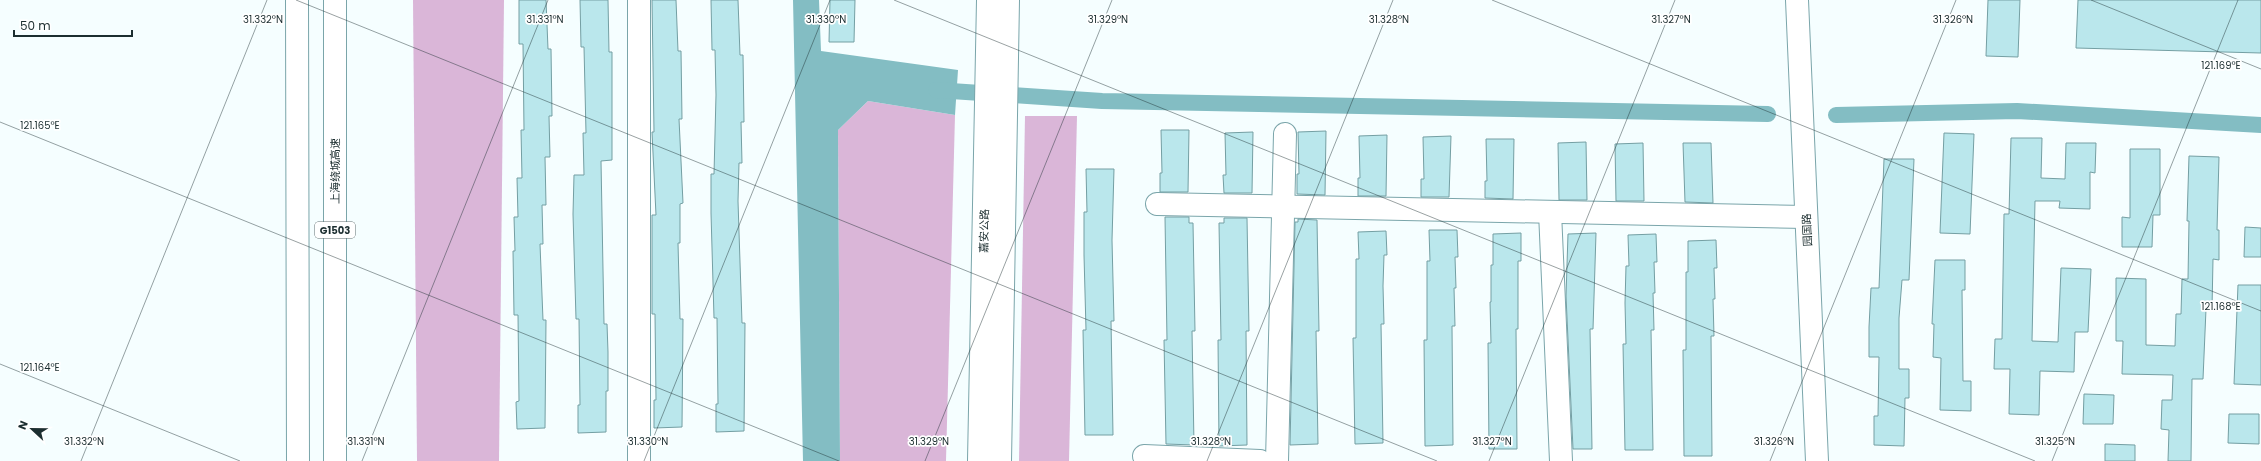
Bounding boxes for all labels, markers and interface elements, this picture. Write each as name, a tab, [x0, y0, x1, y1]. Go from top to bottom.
scale bar	[14, 12, 132, 38]
text: 31.332°N	[243, 12, 283, 27]
text: 31.331°N	[526, 12, 564, 27]
text: 31.330°N	[806, 12, 846, 27]
text: 31.329°N	[1088, 12, 1128, 27]
text: 31.328°N	[1369, 12, 1409, 27]
text: 31.327°N	[1651, 12, 1691, 27]
text: 31.326°N	[1933, 12, 1973, 27]
text: 50 m	[20, 17, 51, 34]
text: 121.169°E	[2201, 58, 2241, 73]
text: 121.165°E	[20, 118, 60, 133]
street label: 上海绕城高速	[327, 138, 343, 204]
street label: 嘉安公路	[976, 209, 992, 253]
street label: 园国路	[1798, 213, 1816, 247]
road number: G1503	[315, 222, 355, 238]
text: 121.168°E	[2201, 299, 2241, 314]
text: 121.164°E	[20, 360, 60, 375]
north arrow	[12, 409, 52, 449]
text: N	[14, 418, 32, 432]
text: 31.332°N	[64, 434, 104, 449]
text: 31.331°N	[347, 434, 385, 449]
text: 31.330°N	[628, 434, 668, 449]
text: 31.329°N	[909, 434, 949, 449]
text: 31.328°N	[1191, 434, 1231, 449]
text: 31.327°N	[1472, 434, 1512, 449]
text: 31.326°N	[1754, 434, 1794, 449]
text: 31.325°N	[2035, 434, 2075, 449]

